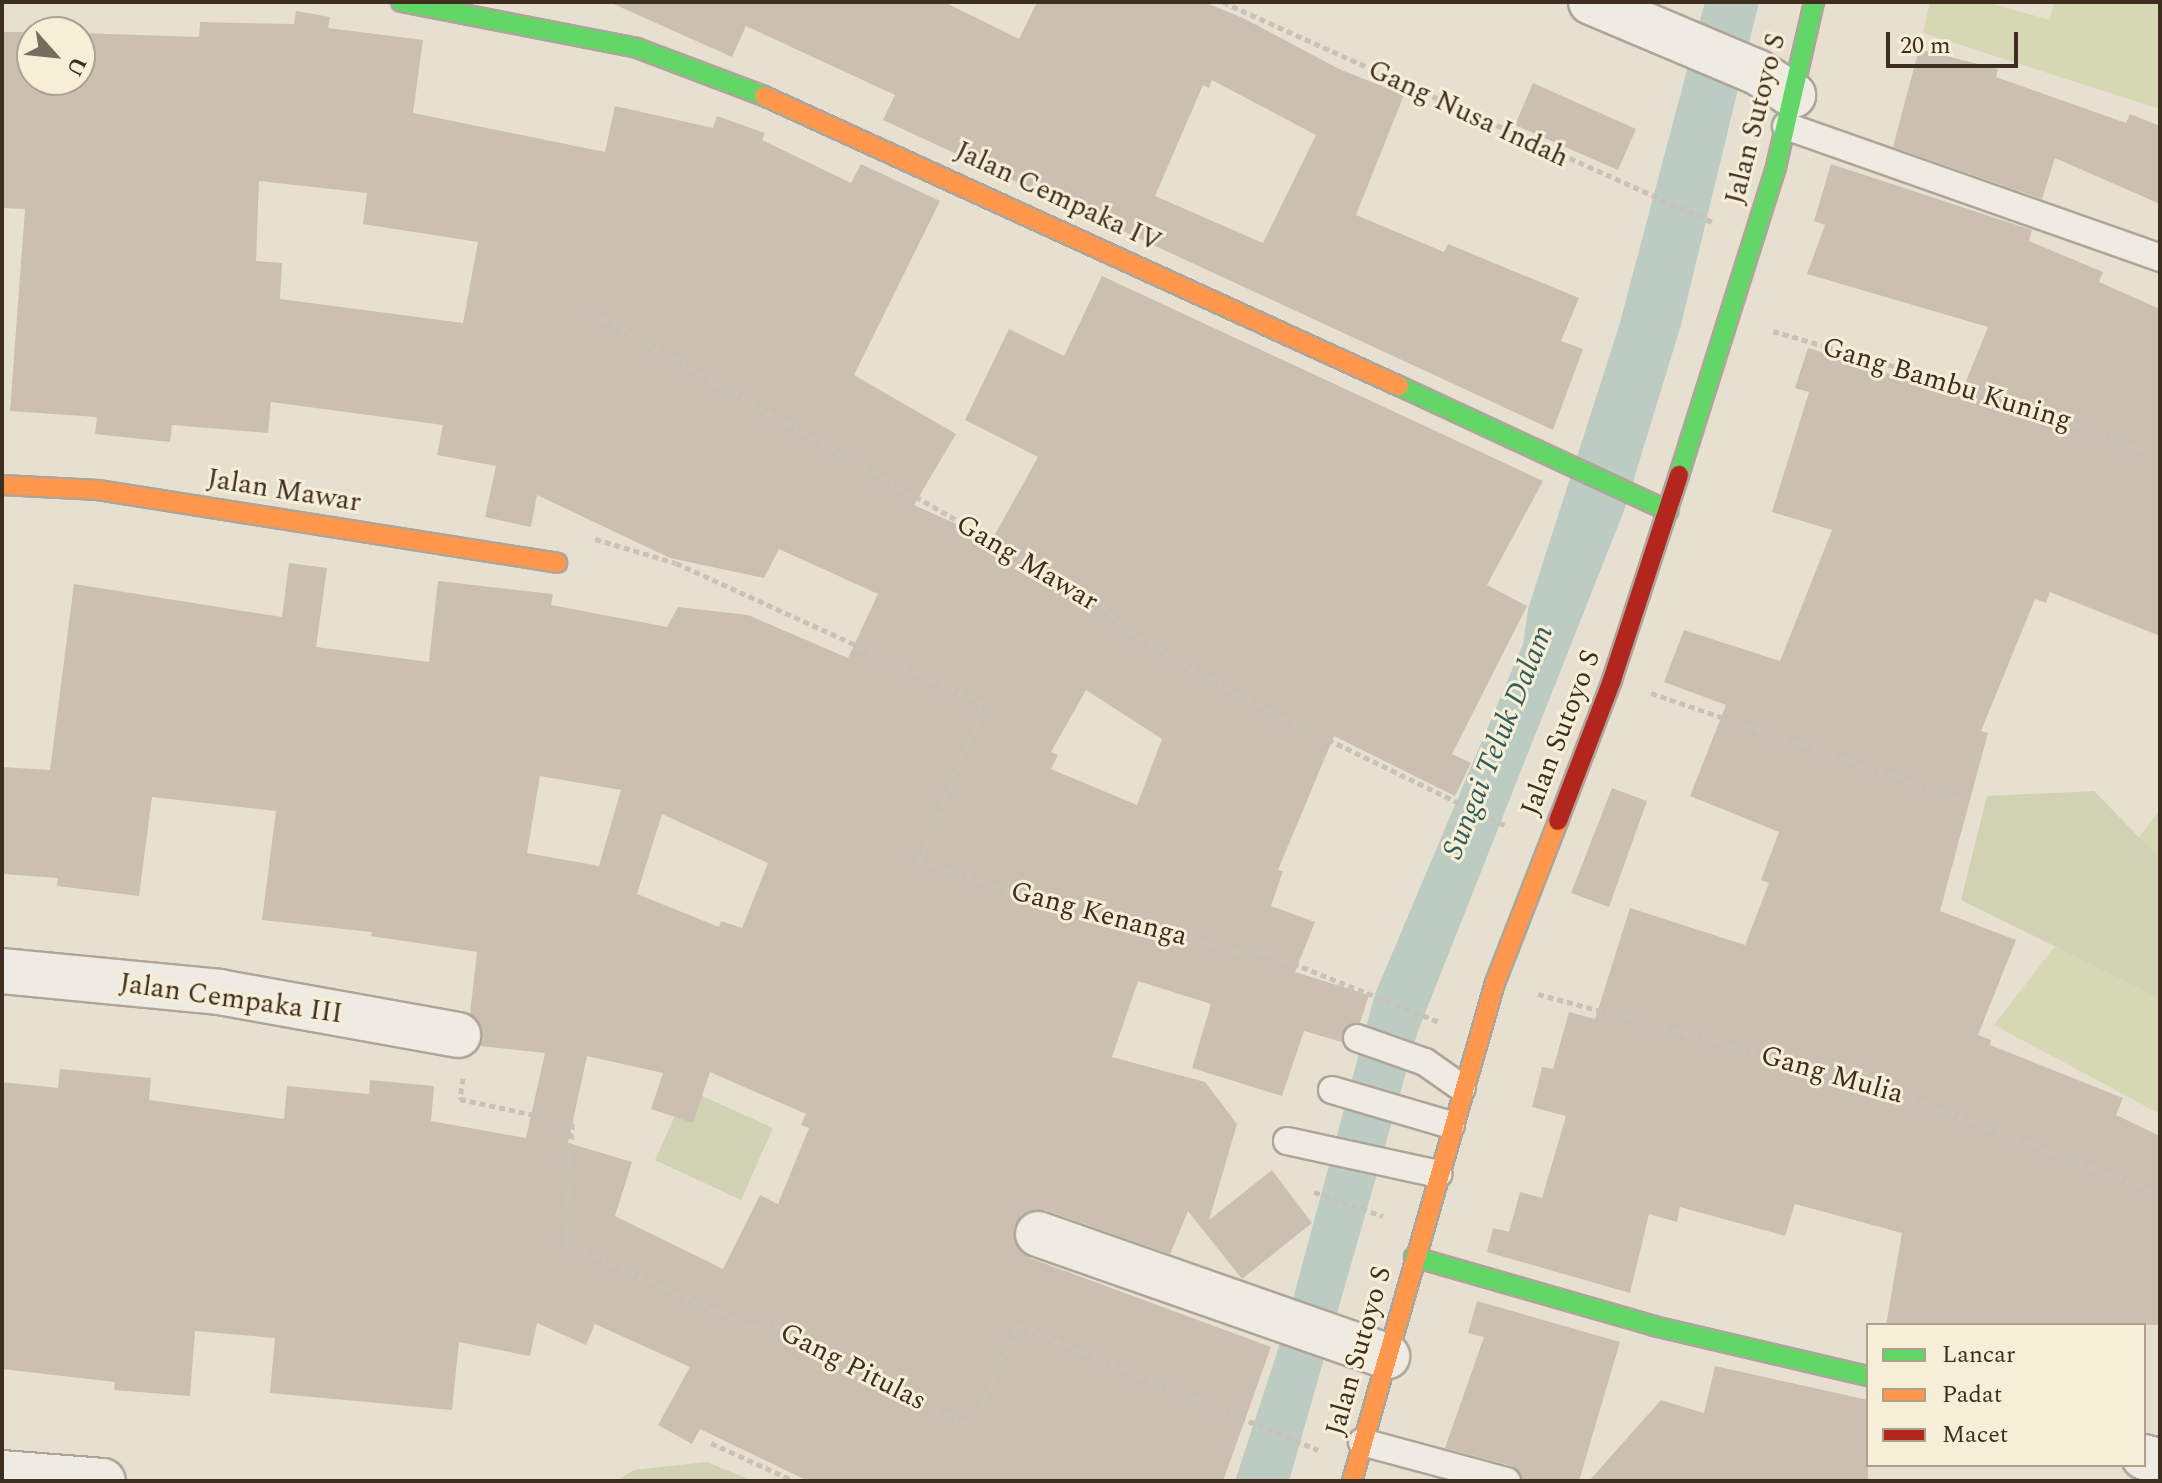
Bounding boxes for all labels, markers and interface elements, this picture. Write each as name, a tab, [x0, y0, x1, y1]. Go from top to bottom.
north arrow	[16, 16, 96, 96]
scale bar	[1890, 16, 2022, 66]
text: 20 m	[1900, 28, 1951, 64]
street label: Jalan Sutoyo S	[1719, 30, 1793, 208]
text: U	[57, 51, 95, 82]
street label: Gang Nusa Indah	[1362, 53, 1574, 175]
street label: Jalan Cempaka IV	[949, 134, 1167, 260]
street label: Gang Bambu Kuning	[1818, 330, 2076, 438]
street label: Jalan Mawar	[205, 462, 363, 520]
street label: Gang Mawar	[950, 507, 1104, 619]
water label: Sungai Teluk Dalam	[1435, 620, 1561, 864]
street label: Jalan Sutoyo S	[1514, 645, 1608, 821]
street label: Gang Kenanga	[1007, 874, 1191, 954]
street label: Jalan Cempaka III	[117, 967, 345, 1031]
street label: Gang Mulia	[1757, 1039, 1907, 1111]
street label: Jalan Sutoyo S	[1319, 1262, 1399, 1440]
street label: Gang Pitulas	[774, 1316, 932, 1418]
legend	[1866, 1323, 2146, 1467]
text: Lancar	[1942, 1337, 2016, 1373]
text: Padat	[1942, 1377, 2002, 1413]
text: Macet	[1942, 1417, 2008, 1453]

